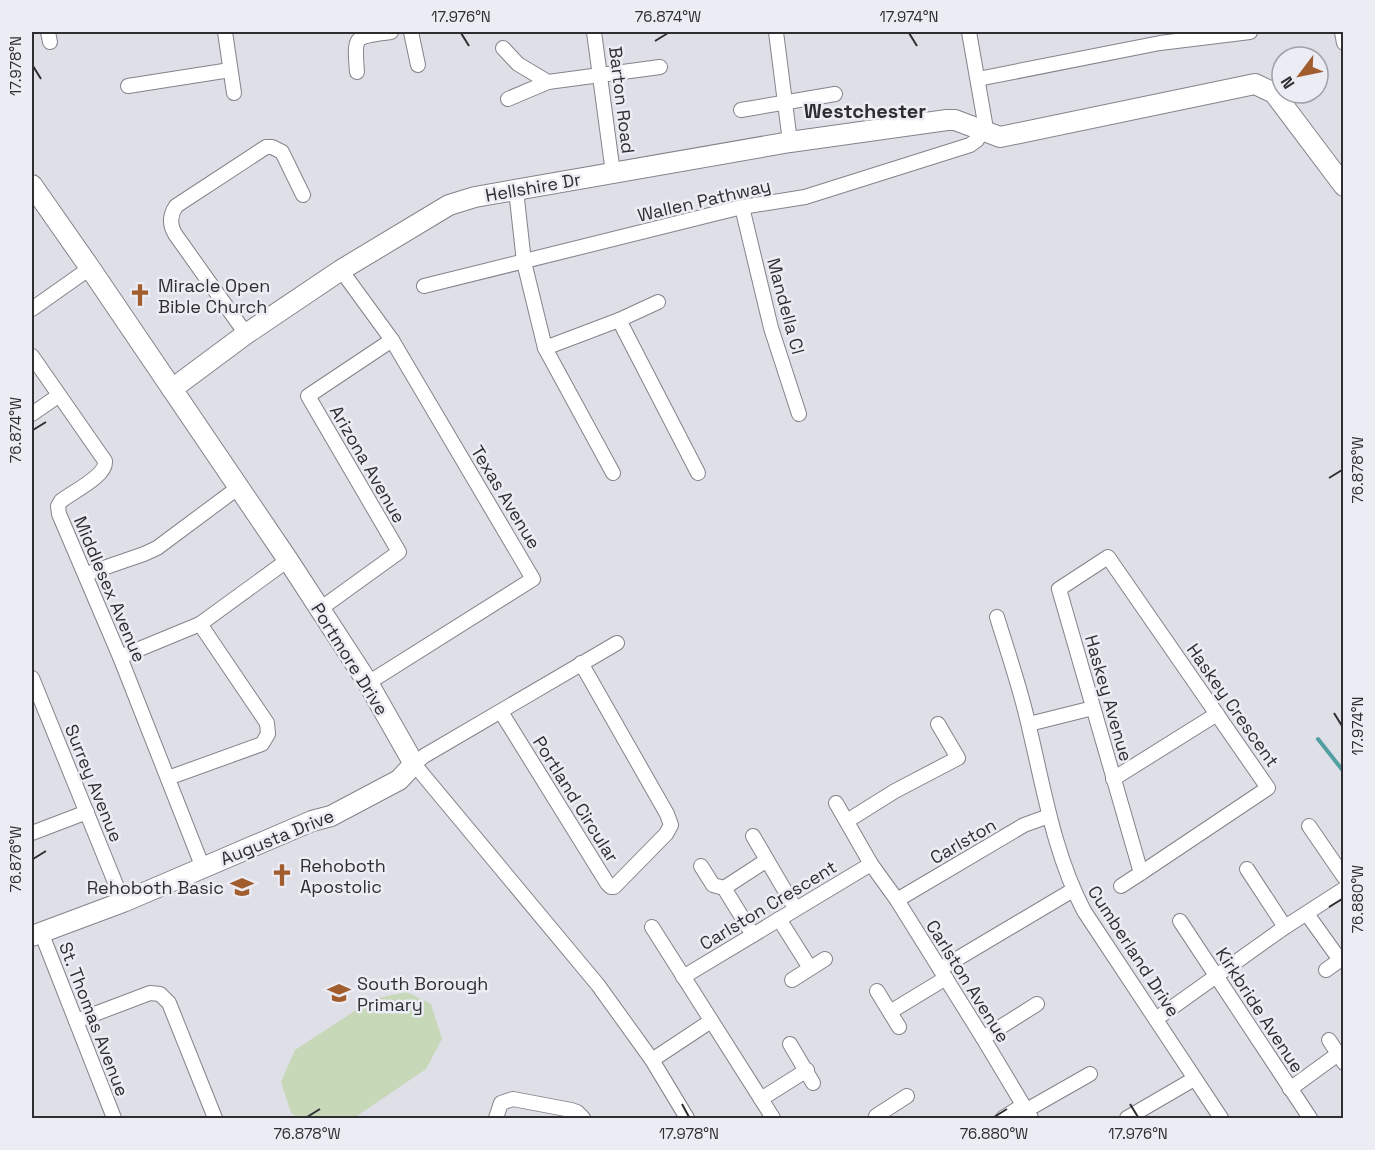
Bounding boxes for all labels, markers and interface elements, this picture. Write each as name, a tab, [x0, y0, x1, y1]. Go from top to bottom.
text: 17.976°N	[431, 7, 491, 26]
text: 76.874°W	[635, 7, 701, 26]
text: 17.974°N	[879, 7, 939, 26]
text: 17.978°N	[6, 36, 25, 96]
street label: Barton Road	[604, 45, 640, 155]
north arrow	[1270, 45, 1330, 105]
text: N	[1276, 73, 1299, 93]
district label: Westchester	[804, 98, 926, 124]
street label: Hellshire Dr	[483, 167, 583, 207]
street label: Wallen Pathway	[635, 173, 773, 227]
street label: Mandella Cl	[762, 255, 810, 357]
place label: Miracle Open Bible Church	[158, 274, 270, 318]
church icon: Miracle Open Bible Church	[127, 282, 153, 308]
text: 76.874°W	[6, 397, 25, 463]
street label: Arizona Avenue	[325, 401, 411, 527]
text: 76.878°W	[1348, 436, 1367, 504]
street label: Texas Avenue	[466, 441, 546, 553]
street label: Middlesex Avenue	[69, 513, 151, 665]
street label: Portmore Drive	[306, 599, 394, 719]
street label: Haskey Avenue	[1080, 632, 1138, 764]
street label: Haskey Crescent	[1182, 639, 1284, 771]
text: 17.974°N	[1348, 696, 1367, 756]
street label: Surrey Avenue	[60, 721, 128, 845]
street label: Portland Circular	[528, 732, 624, 867]
street label: Augusta Drive	[217, 804, 337, 870]
street label: Carlston	[926, 813, 1000, 869]
text: 76.876°W	[6, 826, 25, 892]
place label: Rehoboth Apostolic	[300, 854, 386, 898]
street label: Carlston Crescent	[695, 855, 841, 955]
church icon: Rehoboth Apostolic	[269, 862, 295, 888]
text: 76.880°W	[1348, 865, 1367, 933]
school or university icon: Rehoboth Basic	[229, 874, 255, 900]
place label: Rehoboth Basic	[87, 876, 224, 899]
street label: Cumberland Drive	[1083, 881, 1185, 1021]
street label: Carlston Avenue	[921, 915, 1015, 1047]
street label: St. Thomas Avenue	[54, 939, 134, 1099]
street label: Kirkbride Avenue	[1211, 943, 1309, 1077]
place label: South Borough Primary	[357, 972, 488, 1016]
school or university icon: South Borough Primary	[326, 980, 352, 1006]
text: 76.878°W	[273, 1124, 341, 1143]
text: 17.978°N	[659, 1124, 719, 1143]
text: 76.880°W	[960, 1124, 1028, 1143]
text: 17.976°N	[1108, 1124, 1168, 1143]

